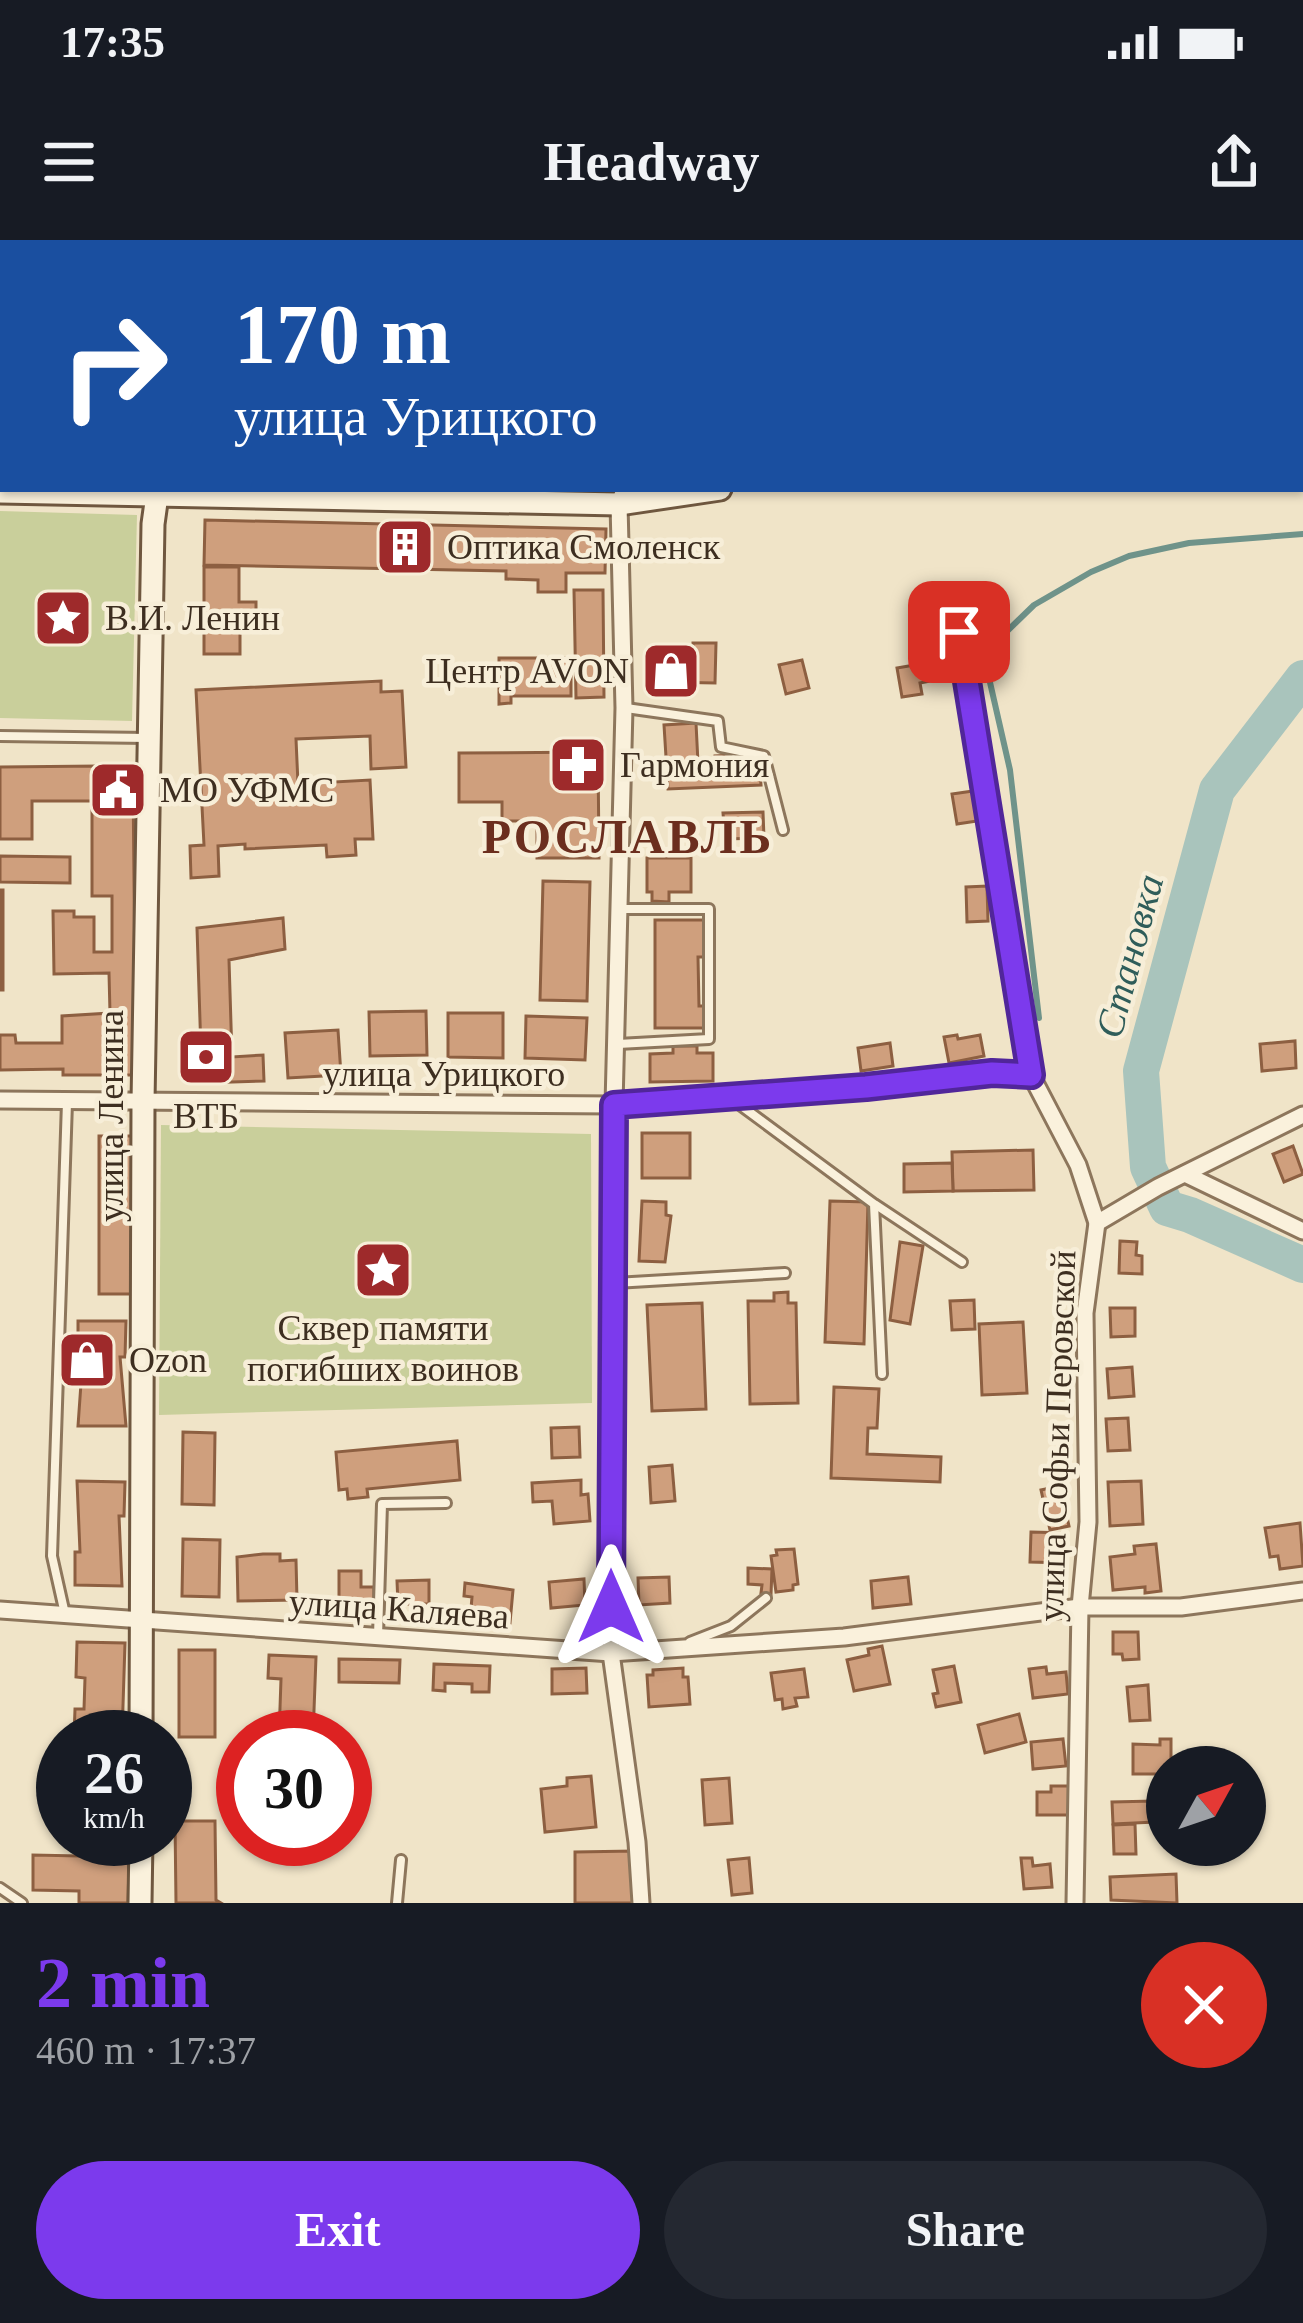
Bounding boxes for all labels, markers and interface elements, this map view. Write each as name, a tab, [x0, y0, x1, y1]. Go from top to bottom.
text: 17:35	[60, 17, 165, 67]
icon: menu	[36, 129, 102, 195]
icon: share	[1201, 129, 1267, 195]
text: Headway	[544, 132, 760, 192]
icon: right	[36, 288, 192, 444]
text: 170 m	[234, 288, 451, 381]
text: улица Урицкого	[234, 387, 597, 447]
building icon: Оптика Смоленск	[374, 516, 436, 578]
place label: Оптика Смоленск	[447, 527, 721, 567]
pin	[908, 581, 1010, 683]
place icon: В.И. Ленин	[32, 587, 94, 649]
place label: В.И. Ленин	[105, 598, 280, 638]
icon: arrive	[926, 599, 992, 665]
shop icon: Центр AVON	[640, 640, 702, 702]
place label: Центр AVON	[425, 651, 629, 691]
pharmacy icon: Гармония	[547, 734, 609, 796]
place label: Гармония	[620, 745, 769, 785]
public building icon: МО УФМС	[87, 759, 149, 821]
place label: МО УФМС	[160, 770, 334, 810]
district label: РОСЛАВЛЬ	[482, 810, 774, 863]
water label: Становка	[1087, 870, 1171, 1042]
street label: улица Ленина	[91, 1010, 131, 1222]
bank icon: ВТБ	[175, 1026, 237, 1088]
street label: улица Урицкого	[323, 1054, 565, 1094]
place label: ВТБ	[173, 1096, 239, 1136]
place icon: Сквер памяти погибших воинов	[352, 1239, 414, 1301]
street label: улица Софьи Перовской	[1031, 1250, 1083, 1622]
place label: Сквер памяти погибших воинов	[247, 1308, 519, 1389]
shop icon: Ozon	[56, 1329, 118, 1391]
place label: Ozon	[129, 1340, 207, 1380]
position arrow	[548, 1544, 674, 1670]
street label: улица Каляева	[288, 1581, 511, 1637]
speed limit sign: 30	[216, 1710, 372, 1866]
text: 26	[84, 1740, 144, 1806]
north arrow	[1146, 1746, 1266, 1866]
map controls	[1146, 1746, 1266, 1866]
text: km/h	[83, 1801, 145, 1834]
button: close	[1141, 1942, 1267, 2068]
text: 2 min	[36, 1943, 210, 2023]
text: 460 m · 17:37	[36, 2029, 256, 2072]
button: Exit	[36, 2161, 640, 2299]
button: Share	[664, 2161, 1267, 2299]

